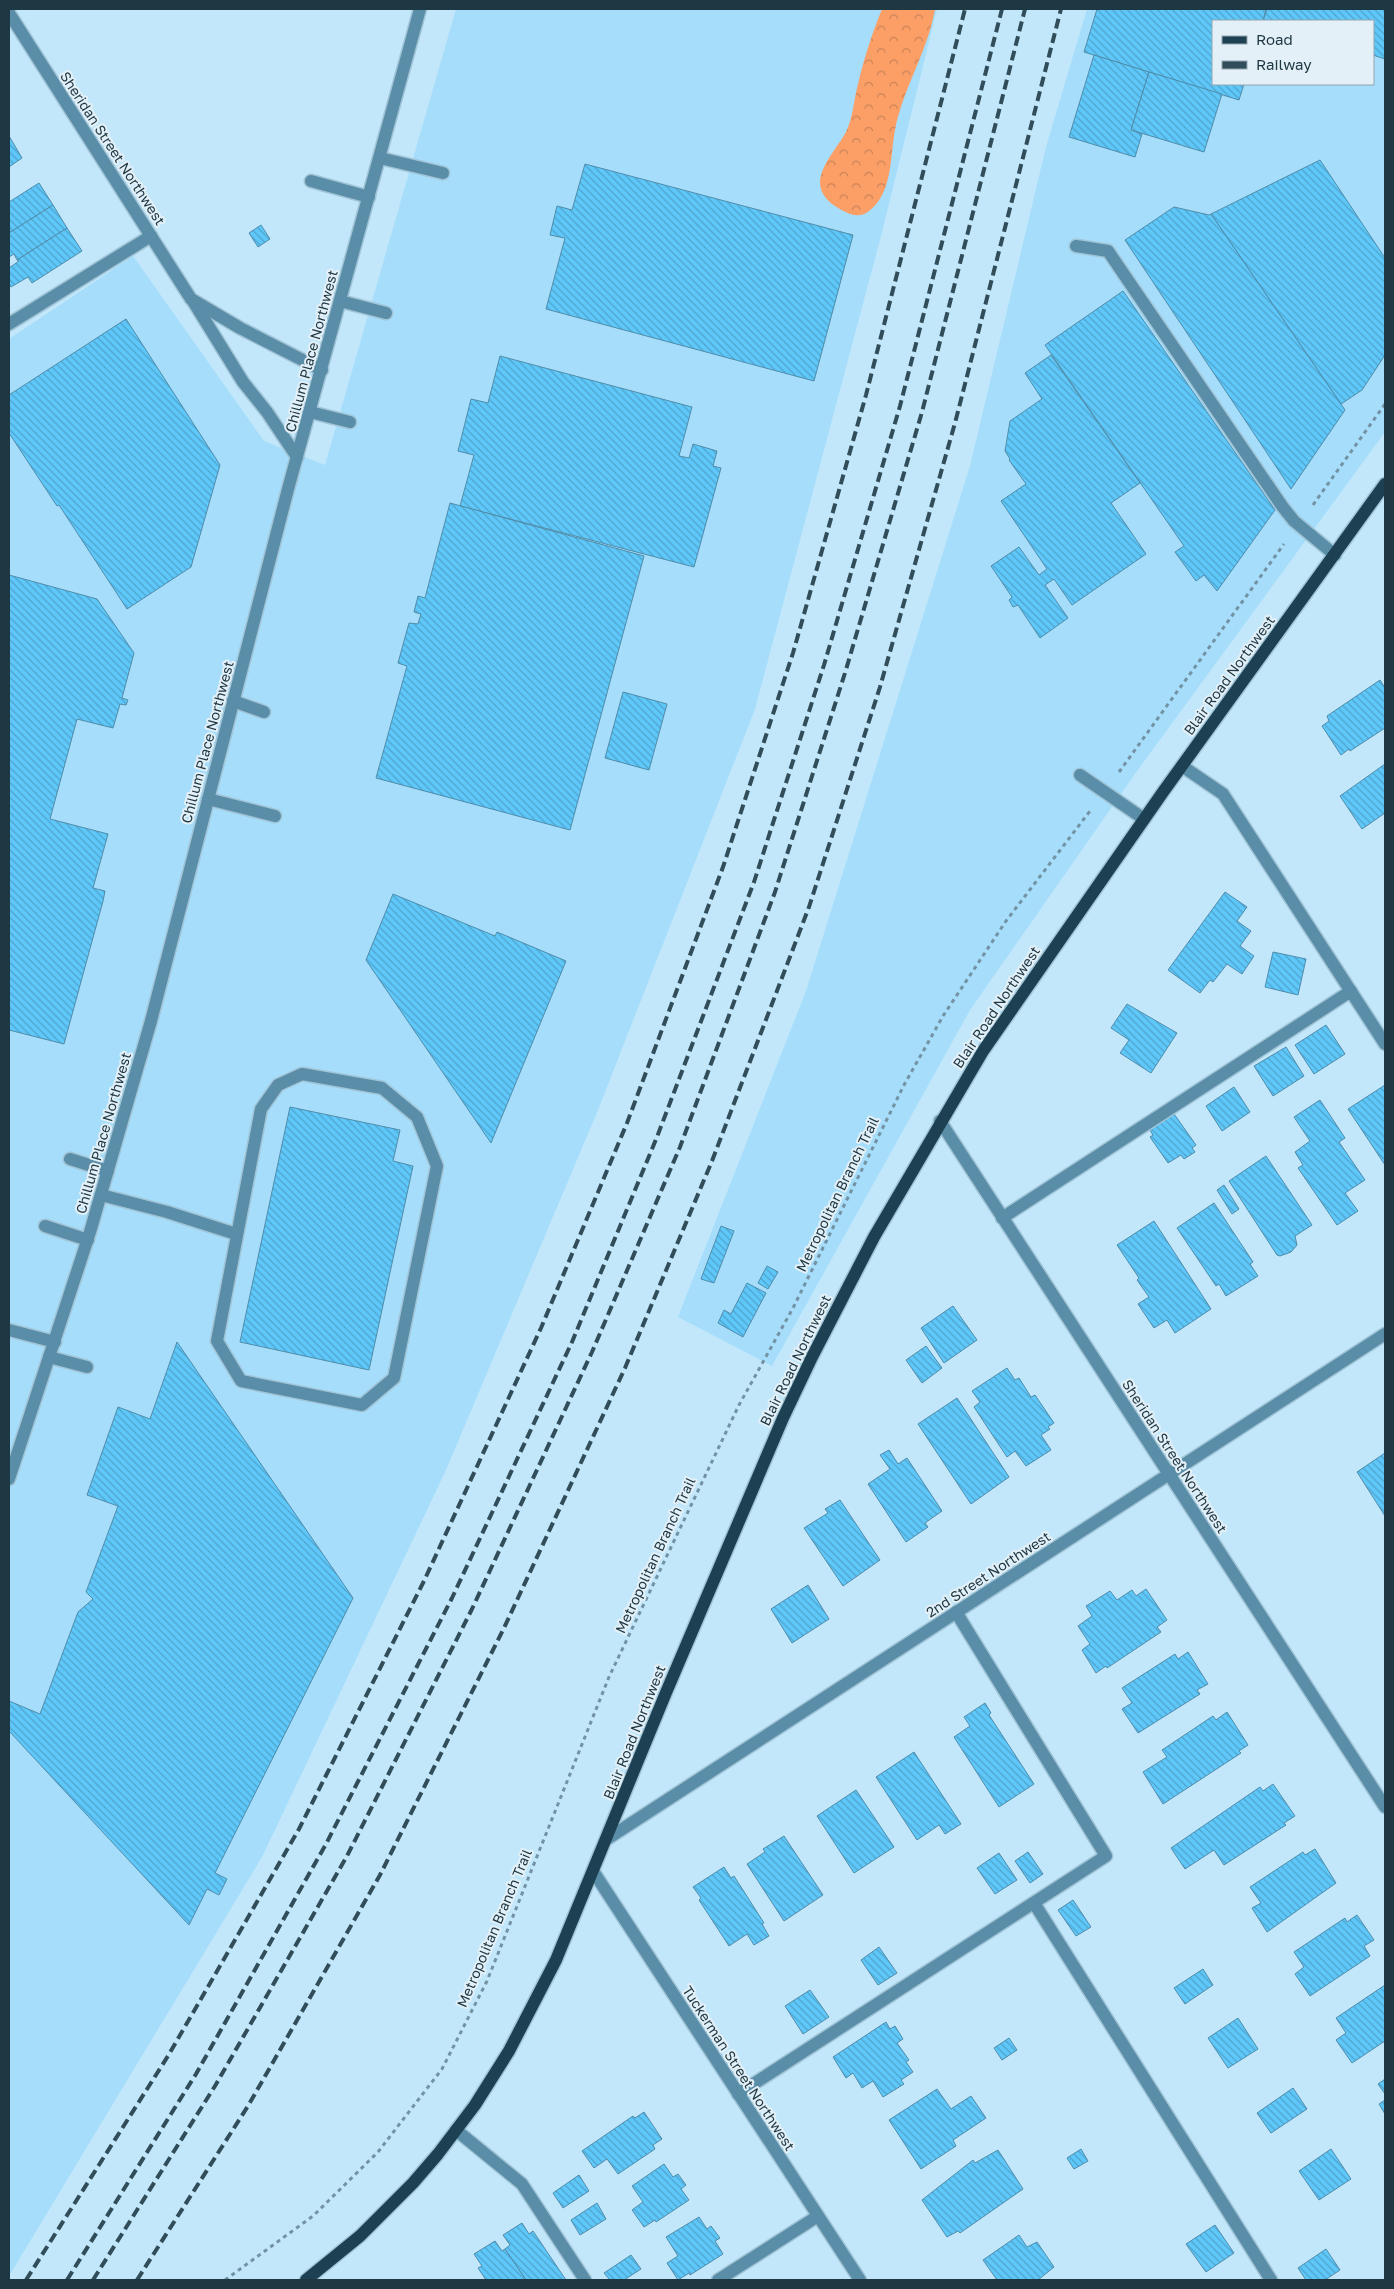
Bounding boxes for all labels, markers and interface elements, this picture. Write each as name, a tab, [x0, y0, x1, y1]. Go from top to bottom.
legend	[1212, 20, 1374, 85]
text: Road	[1256, 30, 1293, 48]
text: Railway	[1256, 55, 1312, 73]
street label: Sheridan Street Northwest	[57, 68, 169, 228]
street label: Chillum Place Northwest	[281, 268, 341, 434]
street label: Blair Road Northwest	[1180, 612, 1278, 738]
street label: Chillum Place Northwest	[177, 659, 237, 825]
street label: Blair Road Northwest	[949, 943, 1043, 1071]
street label: Chillum Place Northwest	[72, 1050, 134, 1216]
street label: Metropolitan Branch Trail	[792, 1114, 882, 1274]
street label: Blair Road Northwest	[756, 1292, 834, 1428]
street label: Sheridan Street Northwest	[1119, 1376, 1231, 1536]
street label: Metropolitan Branch Trail	[611, 1474, 699, 1636]
street label: 2nd Street Northwest	[923, 1527, 1053, 1621]
street label: Blair Road Northwest	[599, 1662, 669, 1802]
street label: Metropolitan Branch Trail	[453, 1846, 535, 2010]
street label: Tuckerman Street Northwest	[679, 1982, 799, 2154]

